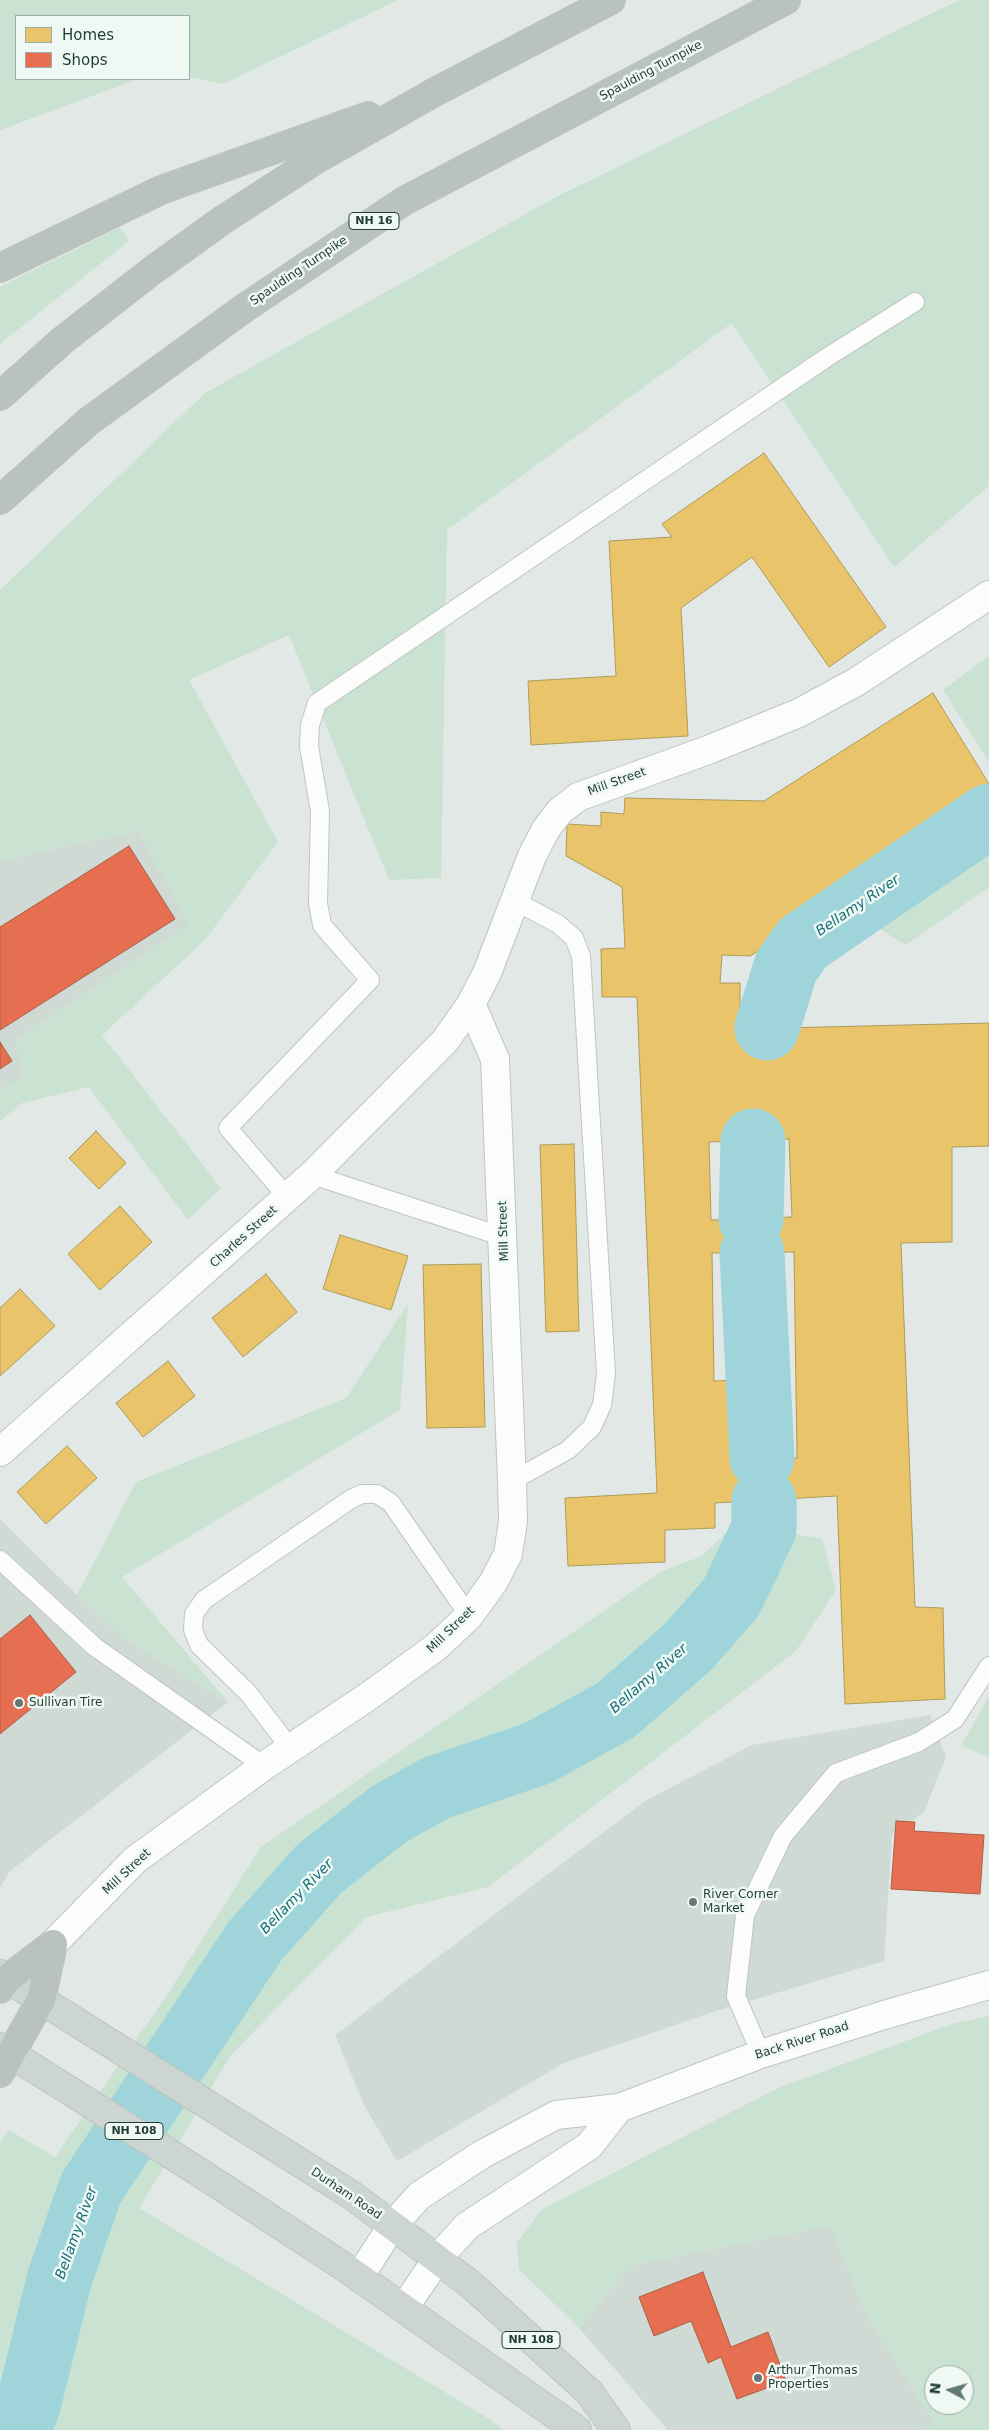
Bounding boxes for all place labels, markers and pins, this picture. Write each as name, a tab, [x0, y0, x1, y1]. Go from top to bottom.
place label: Sullivan Tire	[29, 1696, 102, 1710]
marker: Sullivan Tire	[13, 1697, 25, 1709]
place label: River Corner Market	[703, 1888, 778, 1916]
marker: River Corner Market	[687, 1896, 699, 1908]
place label: Arthur Thomas Properties	[768, 2364, 857, 2392]
marker: Arthur Thomas Properties	[752, 2372, 764, 2384]

